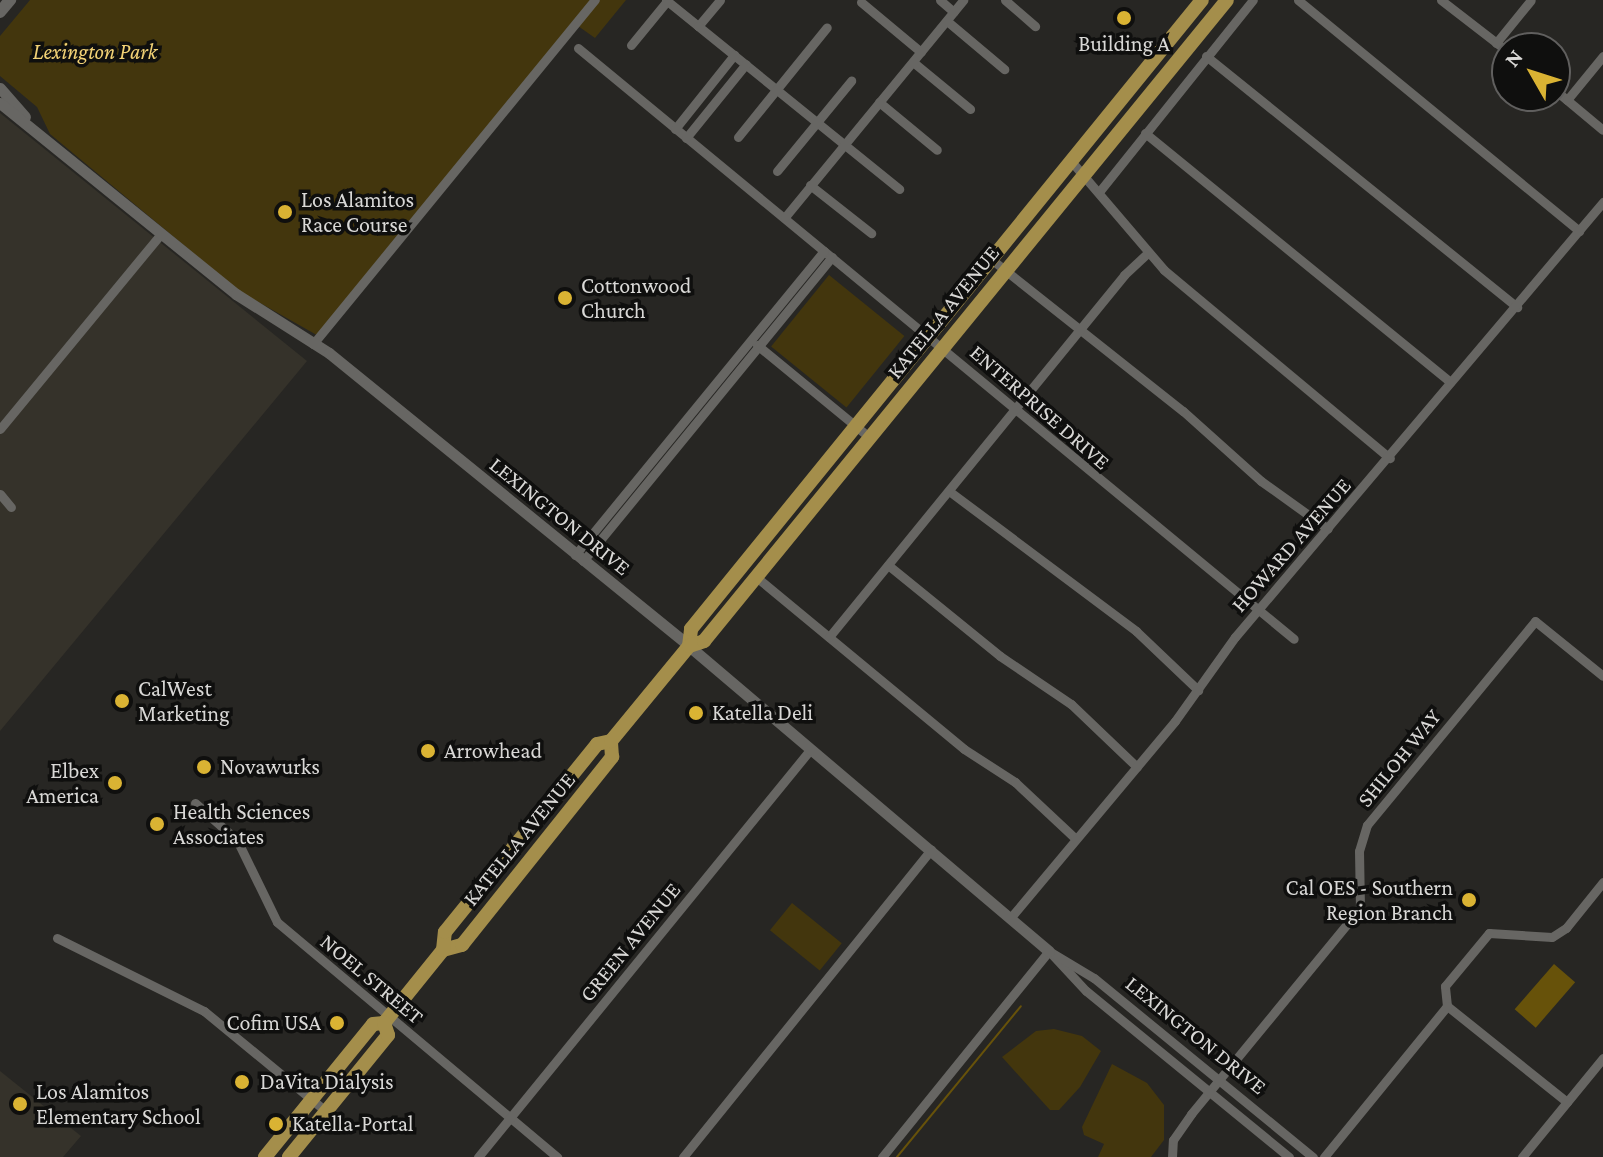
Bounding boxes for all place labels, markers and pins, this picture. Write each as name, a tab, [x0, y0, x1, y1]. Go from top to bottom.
marker: Building A	[1115, 9, 1133, 27]
place label: Building A	[1078, 31, 1170, 57]
place label: Los Alamitos Race Course	[301, 186, 414, 238]
marker: Los Alamitos Race Course	[276, 203, 294, 221]
place label: Cottonwood Church	[581, 272, 691, 324]
marker: Cottonwood Church	[556, 289, 574, 307]
place label: CalWest Marketing	[138, 675, 230, 726]
marker: CalWest Marketing	[113, 692, 131, 710]
place label: Katella Deli	[712, 700, 813, 726]
marker: Katella Deli	[687, 704, 705, 722]
place label: Arrowhead	[444, 738, 542, 764]
marker: Arrowhead	[419, 742, 437, 760]
place label: Novawurks	[220, 754, 320, 780]
place label: Elbex America	[26, 757, 99, 808]
marker: Novawurks	[195, 758, 213, 776]
marker: Elbex America	[106, 774, 124, 792]
place label: Health Sciences Associates	[173, 798, 310, 850]
marker: Health Sciences Associates	[148, 815, 166, 833]
place label: Cal OES - Southern Region Branch	[1286, 874, 1453, 926]
marker: Cal OES - Southern Region Branch	[1460, 891, 1478, 909]
place label: Cofim USA	[227, 1010, 321, 1036]
marker: Cofim USA	[328, 1014, 346, 1032]
place label: DaVita Dialysis	[260, 1069, 394, 1095]
marker: DaVita Dialysis	[231, 1071, 253, 1093]
place label: Los Alamitos Elementary School	[36, 1078, 201, 1130]
marker: Los Alamitos Elementary School	[11, 1095, 29, 1113]
place label: Katella-Portal	[292, 1111, 414, 1137]
marker: Katella-Portal	[267, 1115, 285, 1133]

